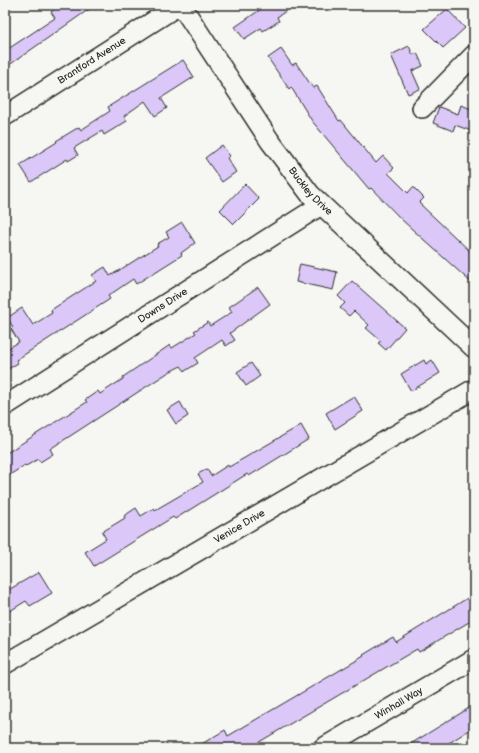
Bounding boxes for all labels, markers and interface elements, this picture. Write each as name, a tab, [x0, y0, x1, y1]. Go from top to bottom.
street label: Brantford Avenue	[55, 34, 128, 87]
street label: Buckley Drive	[286, 165, 335, 218]
street label: Downs Drive	[136, 285, 190, 326]
street label: Venice Drive	[212, 507, 267, 546]
street label: Winhall Way	[373, 684, 425, 722]

